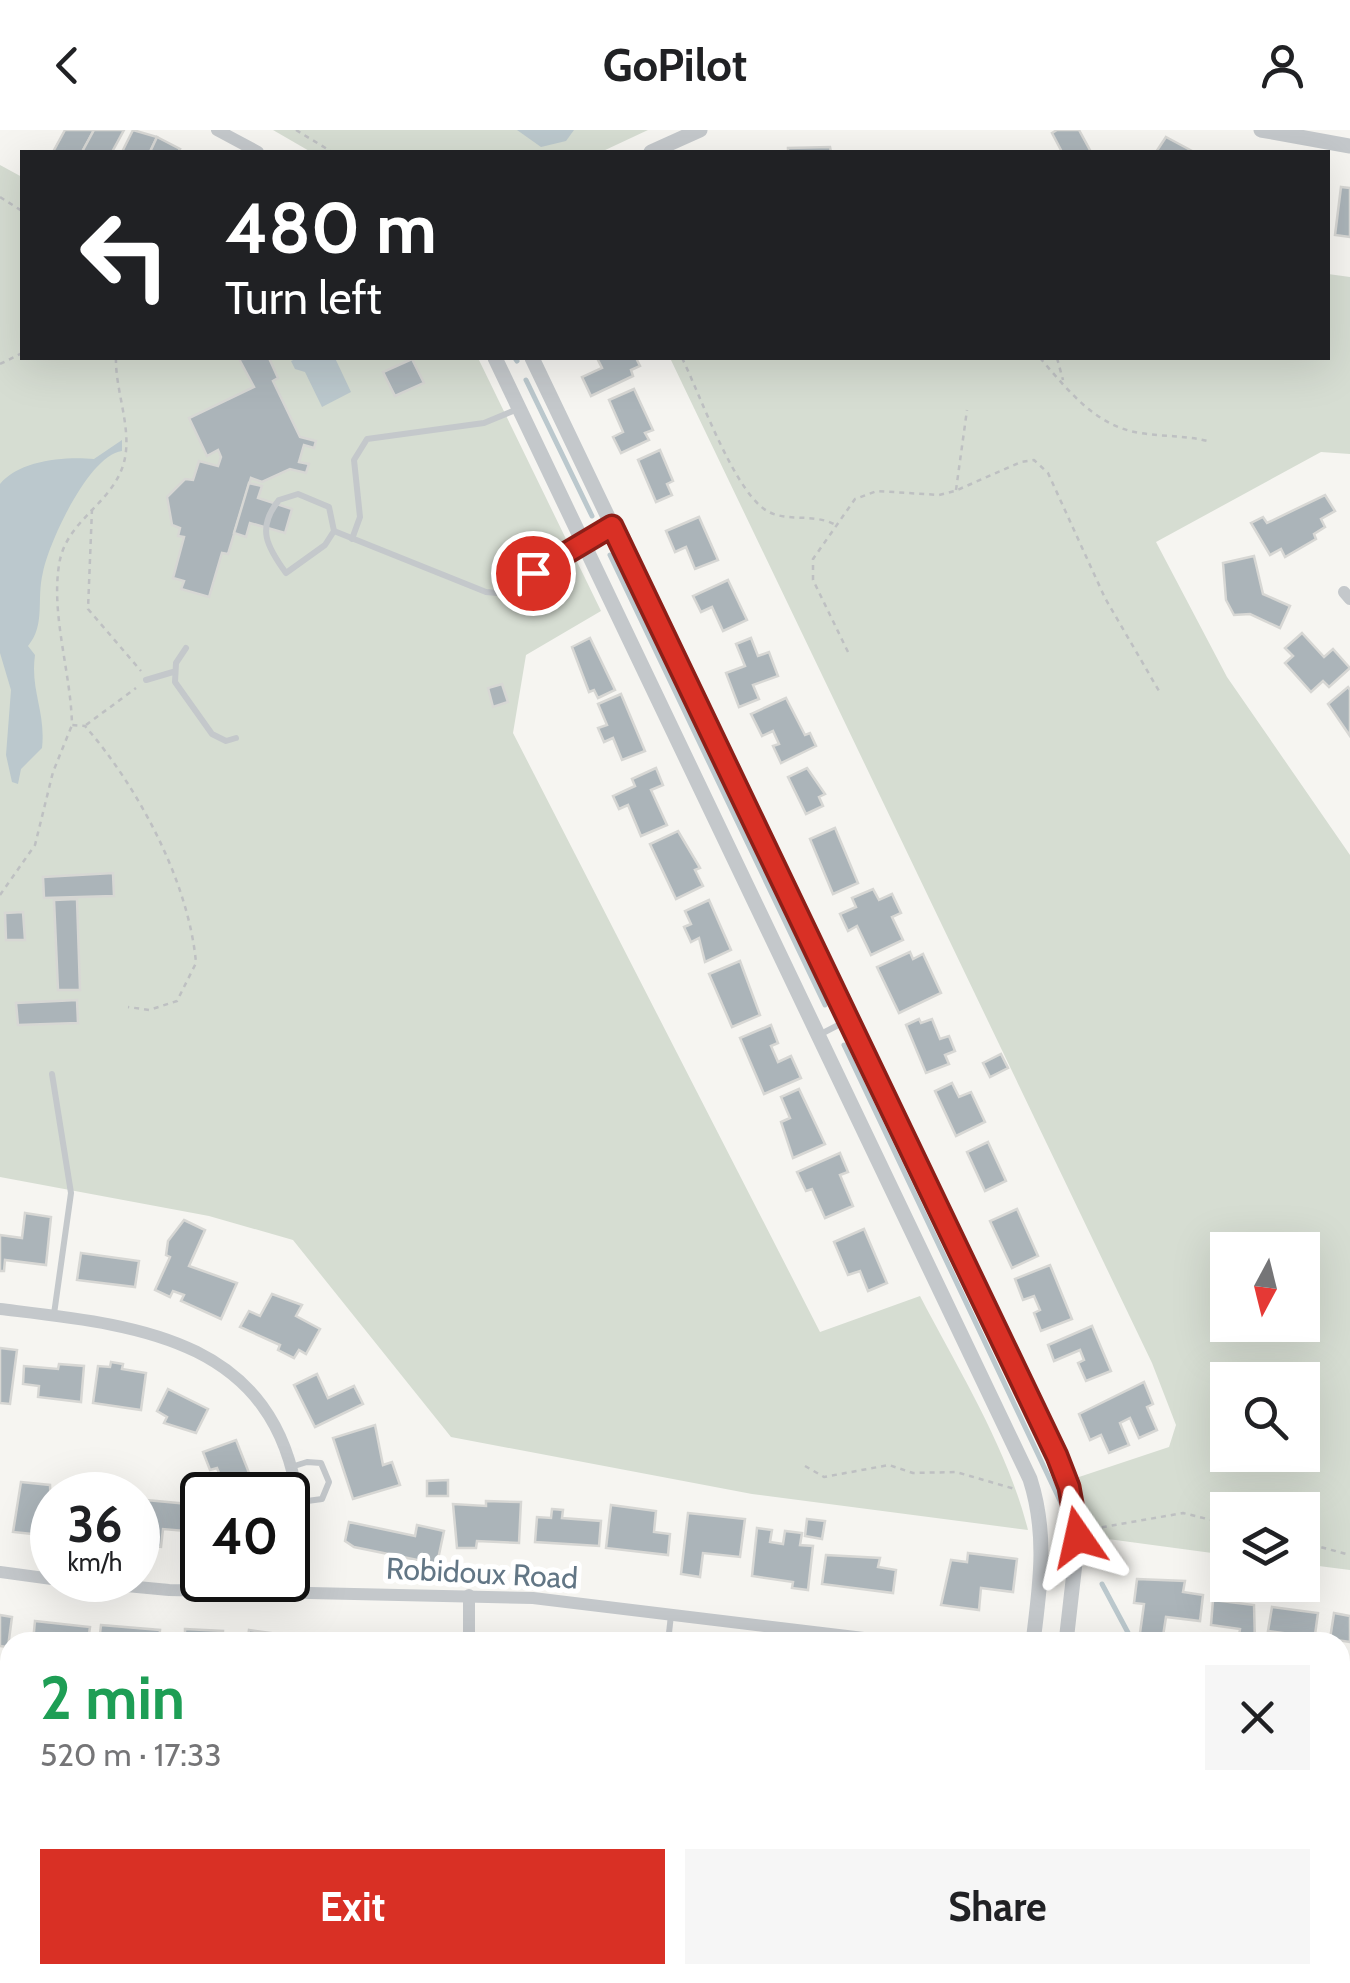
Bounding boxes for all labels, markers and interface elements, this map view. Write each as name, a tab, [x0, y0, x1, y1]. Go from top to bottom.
icon: back	[40, 38, 95, 93]
text: GoPilot	[603, 38, 747, 92]
icon: person	[1255, 38, 1310, 93]
text: 480 m	[225, 185, 437, 271]
icon: left	[60, 190, 190, 320]
text: Turn left	[225, 271, 382, 325]
pin	[491, 531, 576, 616]
icon: arrive	[506, 546, 561, 601]
north arrow	[1210, 1232, 1320, 1342]
map controls	[1210, 1232, 1320, 1602]
button: search	[1210, 1362, 1320, 1472]
speed limit sign: 40	[180, 1472, 310, 1602]
position arrow	[1026, 1485, 1130, 1589]
button: layers	[1210, 1492, 1320, 1602]
text: 36	[67, 1494, 123, 1555]
text: km/h	[68, 1547, 122, 1577]
street label: Robidoux Road	[385, 1550, 579, 1596]
text: 2 min	[40, 1661, 185, 1734]
button: close	[1205, 1665, 1310, 1770]
text: 520 m · 17:33	[40, 1735, 222, 1774]
button: Exit	[40, 1849, 665, 1964]
button: Share	[685, 1849, 1310, 1964]

